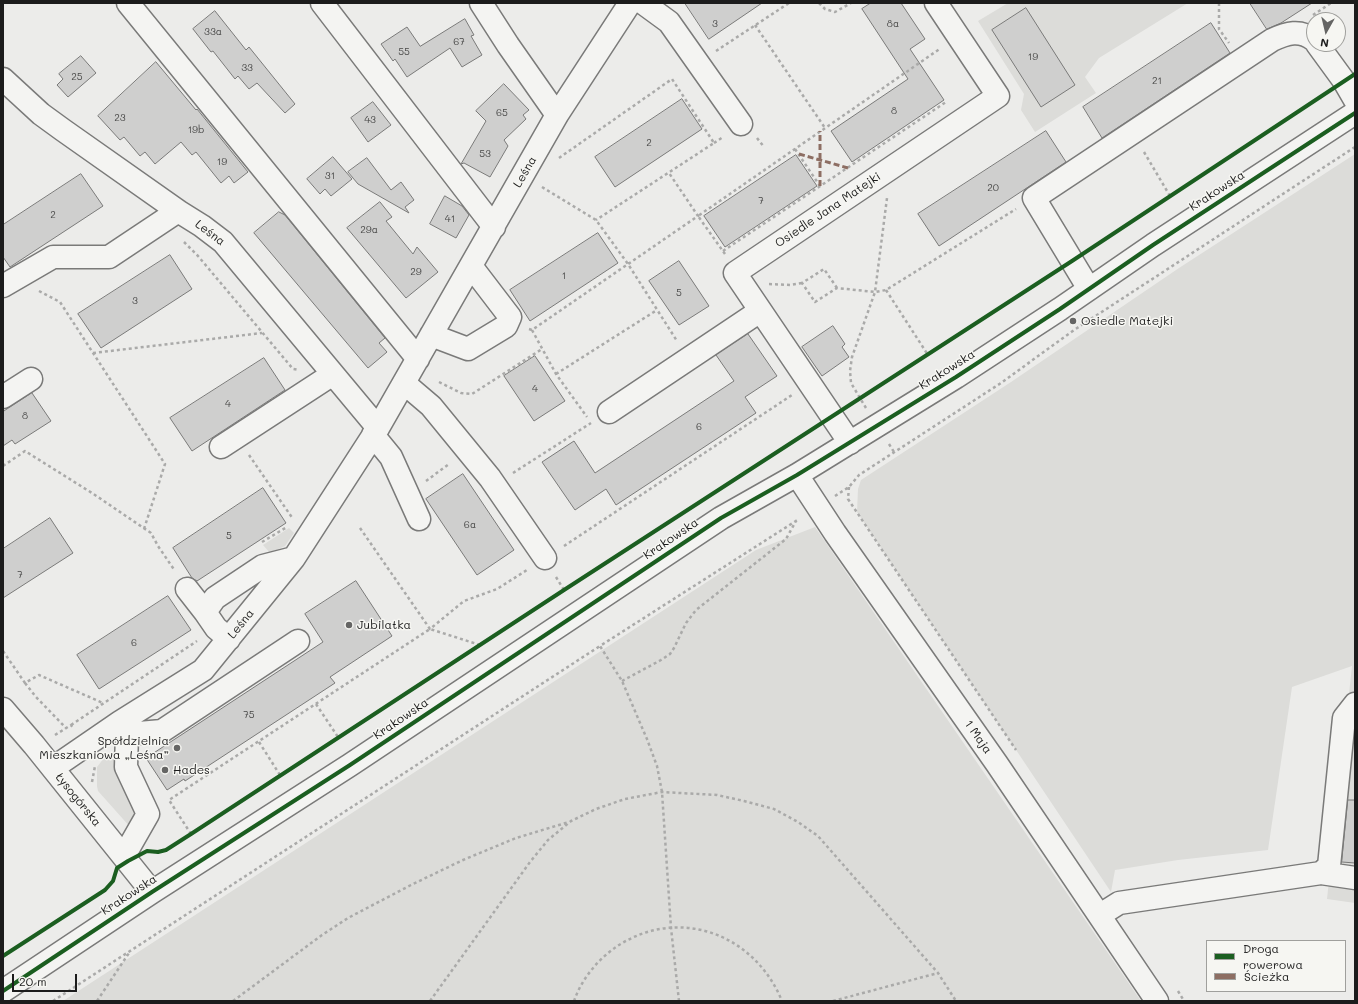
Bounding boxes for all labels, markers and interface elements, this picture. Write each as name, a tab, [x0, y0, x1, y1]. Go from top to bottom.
north arrow	[1306, 12, 1346, 52]
house number: 3	[712, 18, 718, 30]
house number: 8a	[887, 18, 899, 30]
house number: 33a	[204, 26, 222, 38]
text: N	[1319, 35, 1330, 51]
house number: 67	[453, 36, 465, 48]
house number: 55	[398, 46, 410, 58]
house number: 19	[1028, 51, 1038, 63]
house number: 33	[241, 62, 253, 74]
house number: 25	[71, 71, 83, 83]
house number: 21	[1152, 75, 1162, 87]
house number: 8	[891, 105, 897, 117]
house number: 65	[496, 107, 508, 119]
house number: 23	[114, 112, 126, 124]
house number: 43	[364, 114, 376, 126]
house number: 19b	[188, 124, 204, 136]
house number: 2	[646, 137, 652, 149]
house number: 53	[479, 148, 491, 160]
street label: Leśna	[510, 154, 540, 190]
house number: 19	[217, 156, 227, 168]
street label: Krakowska	[1187, 168, 1247, 214]
street label: Osiedle Jana Matejki	[773, 169, 883, 251]
house number: 31	[325, 170, 335, 182]
house number: 20	[987, 182, 999, 194]
house number: 7	[758, 195, 764, 207]
house number: 2	[50, 209, 56, 221]
house number: 41	[445, 213, 455, 225]
street label: Leśna	[192, 217, 228, 249]
house number: 29a	[360, 224, 378, 236]
house number: 29	[410, 266, 422, 278]
house number: 1	[562, 270, 566, 282]
house number: 5	[676, 287, 682, 299]
house number: 3	[132, 295, 138, 307]
place label: Osiedle Matejki	[1081, 314, 1173, 328]
marker: Osiedle Matejki	[1068, 316, 1078, 326]
street label: Krakowska	[916, 347, 978, 393]
house number: 4	[532, 383, 538, 395]
house number: 4	[225, 398, 231, 410]
house number: 8	[22, 410, 28, 422]
house number: 6	[696, 421, 702, 433]
street label: Krakowska	[641, 515, 701, 563]
house number: 6a	[464, 519, 476, 531]
house number: 5	[226, 530, 232, 542]
house number: 7	[17, 569, 23, 581]
street label: Leśna	[225, 606, 257, 642]
place label: Jubilatka	[357, 618, 411, 632]
marker: Jubilatka	[344, 620, 354, 630]
house number: 6	[131, 637, 137, 649]
street label: Krakowska	[371, 695, 431, 743]
house number: 75	[243, 709, 255, 721]
street label: 1 Maja	[961, 717, 995, 757]
place label: Spółdzielnia Mieszkaniowa „Leśna”	[39, 734, 169, 762]
marker: Spółdzielnia Mieszkaniowa „Leśna”	[172, 743, 182, 753]
place label: Hades	[173, 763, 210, 777]
marker: Hades	[160, 765, 170, 775]
street label: Łysogórska	[52, 770, 104, 830]
street label: Krakowska	[99, 872, 159, 918]
legend	[1206, 940, 1346, 992]
text: Droga rowerowa	[1243, 940, 1303, 972]
scale bar	[14, 966, 79, 992]
text: Ścieżka	[1244, 968, 1289, 984]
text: 20 m	[19, 973, 47, 989]

